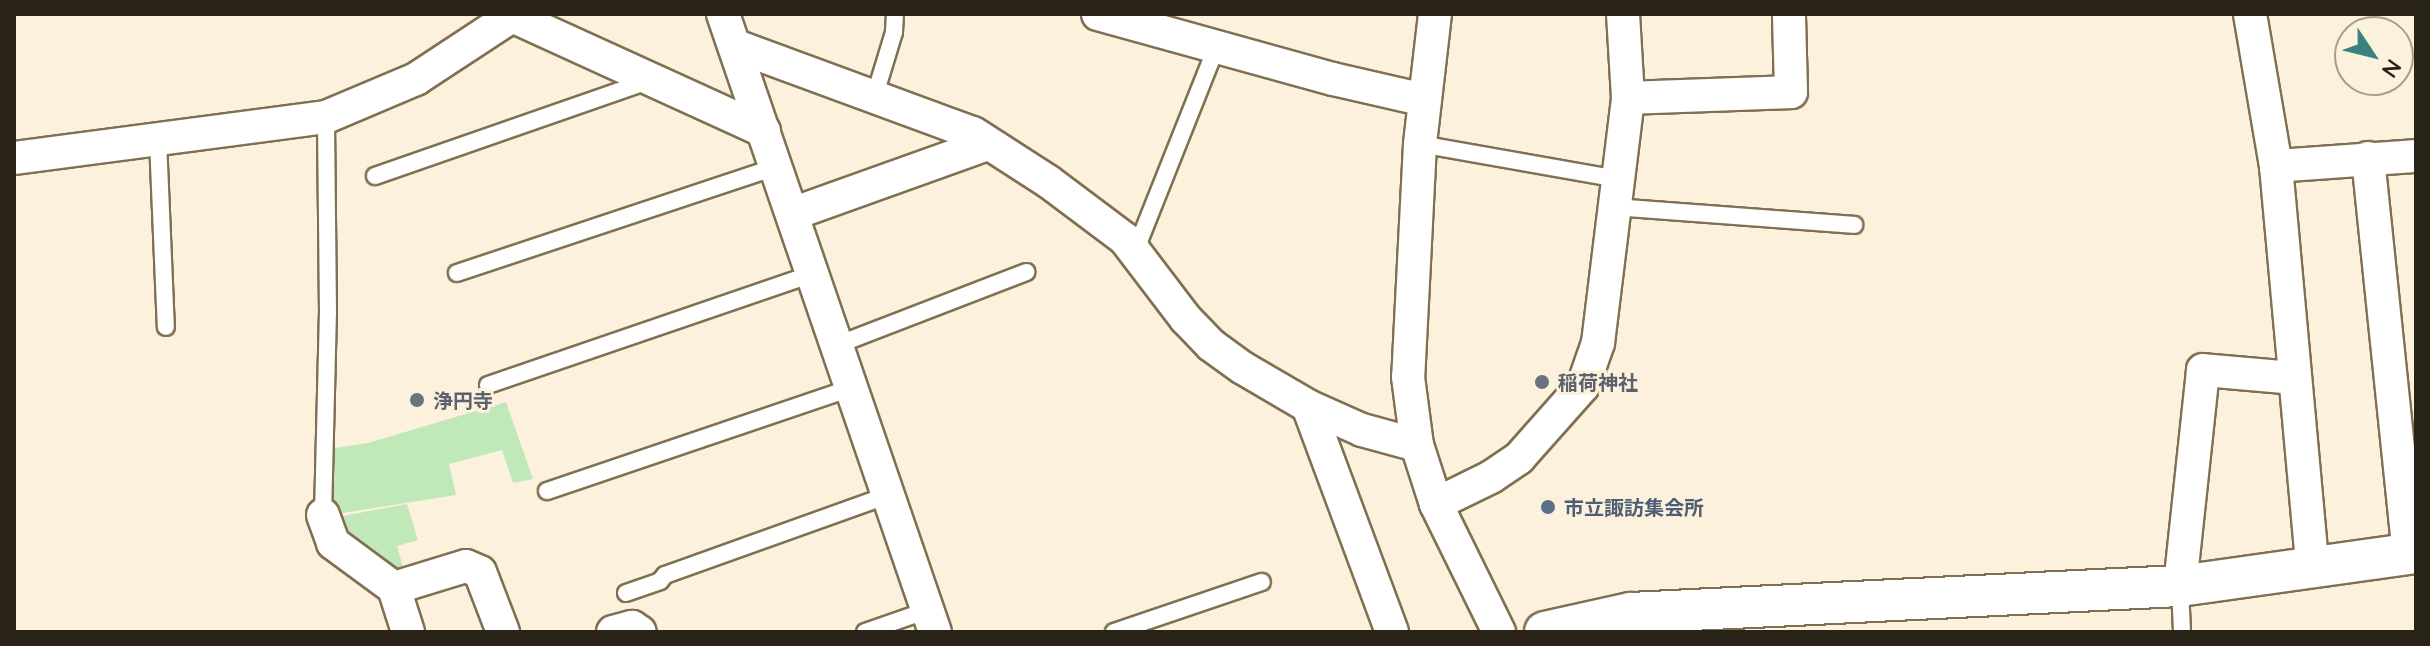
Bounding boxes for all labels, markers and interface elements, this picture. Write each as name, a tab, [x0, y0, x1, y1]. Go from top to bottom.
north arrow	[2334, 16, 2414, 96]
text: N	[2376, 54, 2408, 83]
place label: 稲荷神社	[1558, 370, 1638, 394]
marker: 稲荷神社	[1533, 373, 1551, 391]
place label: 浄円寺	[433, 388, 493, 412]
marker: 浄円寺	[408, 391, 426, 409]
place label: 市立諏訪集会所	[1564, 495, 1704, 519]
marker: 市立諏訪集会所	[1539, 498, 1557, 516]

